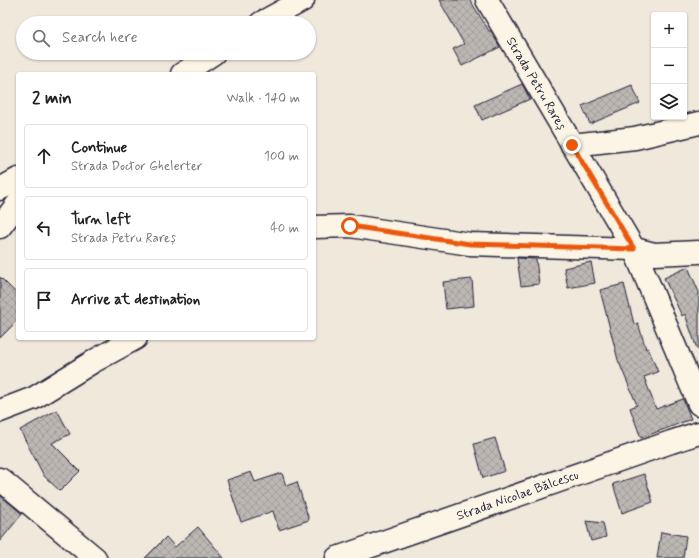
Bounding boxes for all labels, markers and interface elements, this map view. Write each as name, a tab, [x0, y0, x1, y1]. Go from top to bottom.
map controls	[651, 12, 687, 120]
button: +	[651, 12, 687, 48]
search box	[16, 16, 316, 60]
icon: search	[30, 27, 52, 49]
text: Search here	[62, 28, 138, 48]
street label: Strada Petru Rareș	[502, 34, 570, 133]
button: −	[651, 48, 687, 84]
button: layers	[651, 84, 687, 120]
text: 2 min	[32, 87, 72, 109]
text: Walk · 140 m	[227, 90, 300, 107]
route end	[563, 136, 581, 154]
text: Continue	[71, 138, 127, 158]
icon: ahead	[33, 145, 55, 167]
text: 100 m	[264, 148, 299, 165]
text: Strada Doctor Ghelerter	[71, 158, 203, 175]
text: Turn left	[71, 210, 131, 230]
icon: left	[33, 217, 55, 239]
route start	[341, 217, 359, 235]
text: 40 m	[270, 220, 299, 237]
text: Strada Petru Rareș	[71, 230, 176, 247]
icon: arrive	[33, 289, 55, 311]
text: Arrive at destination	[71, 290, 200, 310]
street label: Strada Nicolae Bălcescu	[454, 466, 581, 524]

